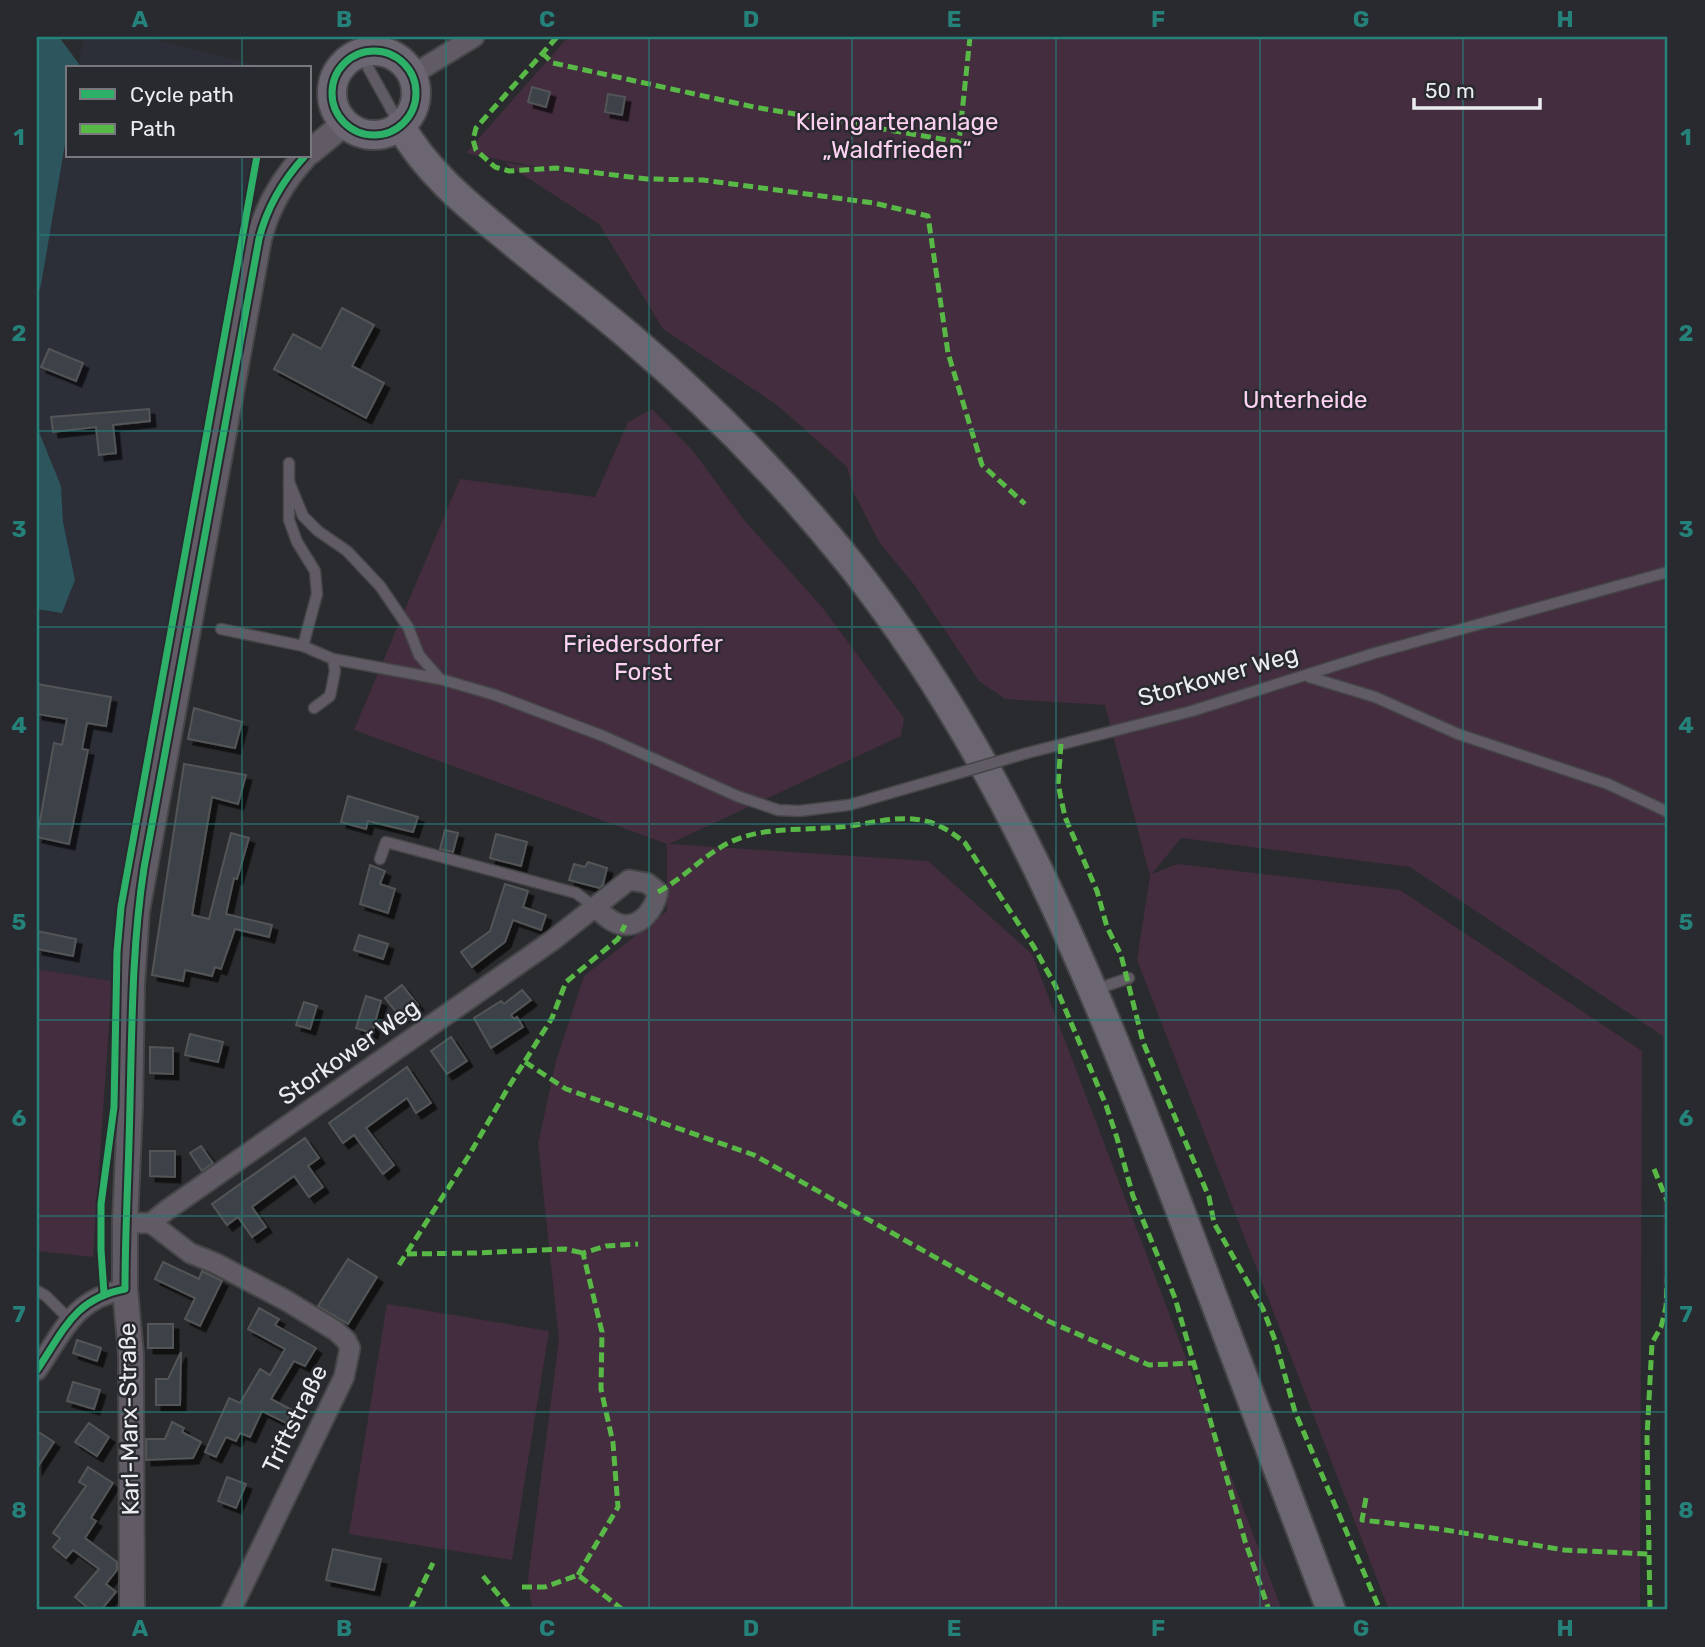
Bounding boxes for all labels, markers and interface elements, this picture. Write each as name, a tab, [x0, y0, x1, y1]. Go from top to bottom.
text: A	[132, 5, 149, 33]
text: B	[336, 5, 352, 33]
text: C	[539, 5, 555, 33]
text: D	[743, 5, 759, 33]
text: E	[947, 5, 961, 33]
text: F	[1151, 5, 1165, 33]
text: G	[1353, 5, 1369, 33]
text: H	[1556, 5, 1574, 33]
legend	[66, 66, 312, 158]
scale bar	[1414, 66, 1540, 110]
text: 50 m	[1425, 78, 1475, 103]
text: Cycle path	[130, 82, 234, 107]
park label: Kleingartenanlage „Waldfrieden“	[796, 108, 998, 164]
text: Path	[130, 116, 176, 141]
text: 1	[13, 123, 25, 151]
text: 1	[1680, 123, 1692, 151]
text: 2	[12, 319, 26, 347]
text: 2	[1679, 319, 1693, 347]
park label: Unterheide	[1243, 386, 1367, 414]
text: 3	[11, 515, 27, 543]
text: 3	[1678, 515, 1694, 543]
park label: Friedersdorfer Forst	[563, 630, 723, 686]
street label: Storkower Weg	[1135, 640, 1301, 712]
text: 4	[11, 711, 27, 739]
text: 4	[1678, 711, 1694, 739]
text: 5	[12, 908, 27, 936]
text: 5	[1679, 908, 1694, 936]
street label: Storkower Weg	[273, 993, 425, 1111]
text: 6	[12, 1104, 27, 1132]
text: 6	[1679, 1104, 1694, 1132]
text: 7	[12, 1300, 26, 1328]
text: 7	[1679, 1300, 1693, 1328]
street label: Karl-Marx-Straße	[113, 1322, 145, 1516]
street label: Triftstraße	[257, 1360, 333, 1478]
text: 8	[11, 1496, 27, 1524]
text: 8	[1678, 1496, 1694, 1524]
text: A	[132, 1614, 149, 1642]
text: B	[336, 1614, 352, 1642]
text: C	[539, 1614, 555, 1642]
text: D	[743, 1614, 759, 1642]
text: E	[947, 1614, 961, 1642]
text: F	[1151, 1614, 1165, 1642]
text: G	[1353, 1614, 1369, 1642]
text: H	[1556, 1614, 1574, 1642]

